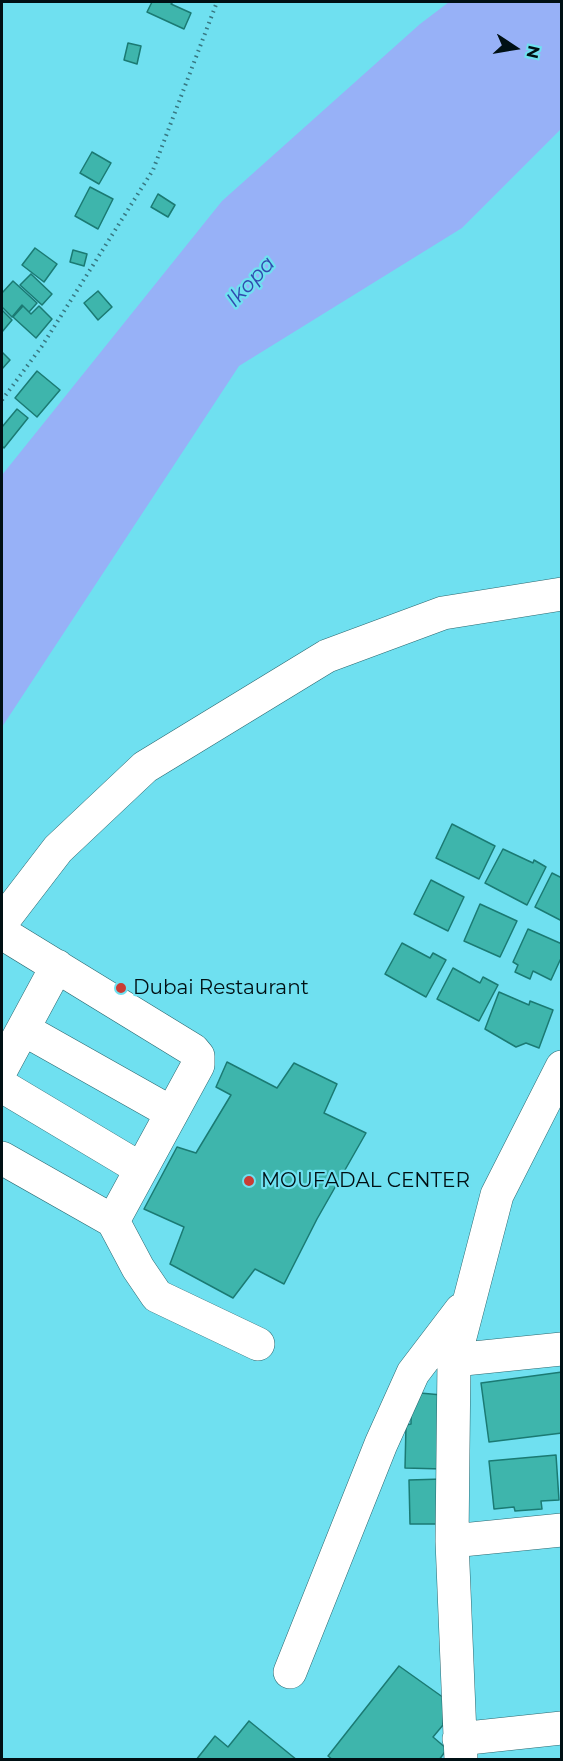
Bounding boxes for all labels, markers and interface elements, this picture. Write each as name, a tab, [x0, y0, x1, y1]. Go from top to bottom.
north arrow	[485, 18, 545, 78]
text: N	[522, 44, 544, 60]
water label: Ikopa	[221, 251, 281, 313]
place label: Dubai Restaurant	[133, 976, 309, 1000]
marker: Dubai Restaurant	[114, 981, 128, 995]
place label: MOUFADAL CENTER	[261, 1169, 470, 1193]
marker: MOUFADAL CENTER	[242, 1174, 256, 1188]

